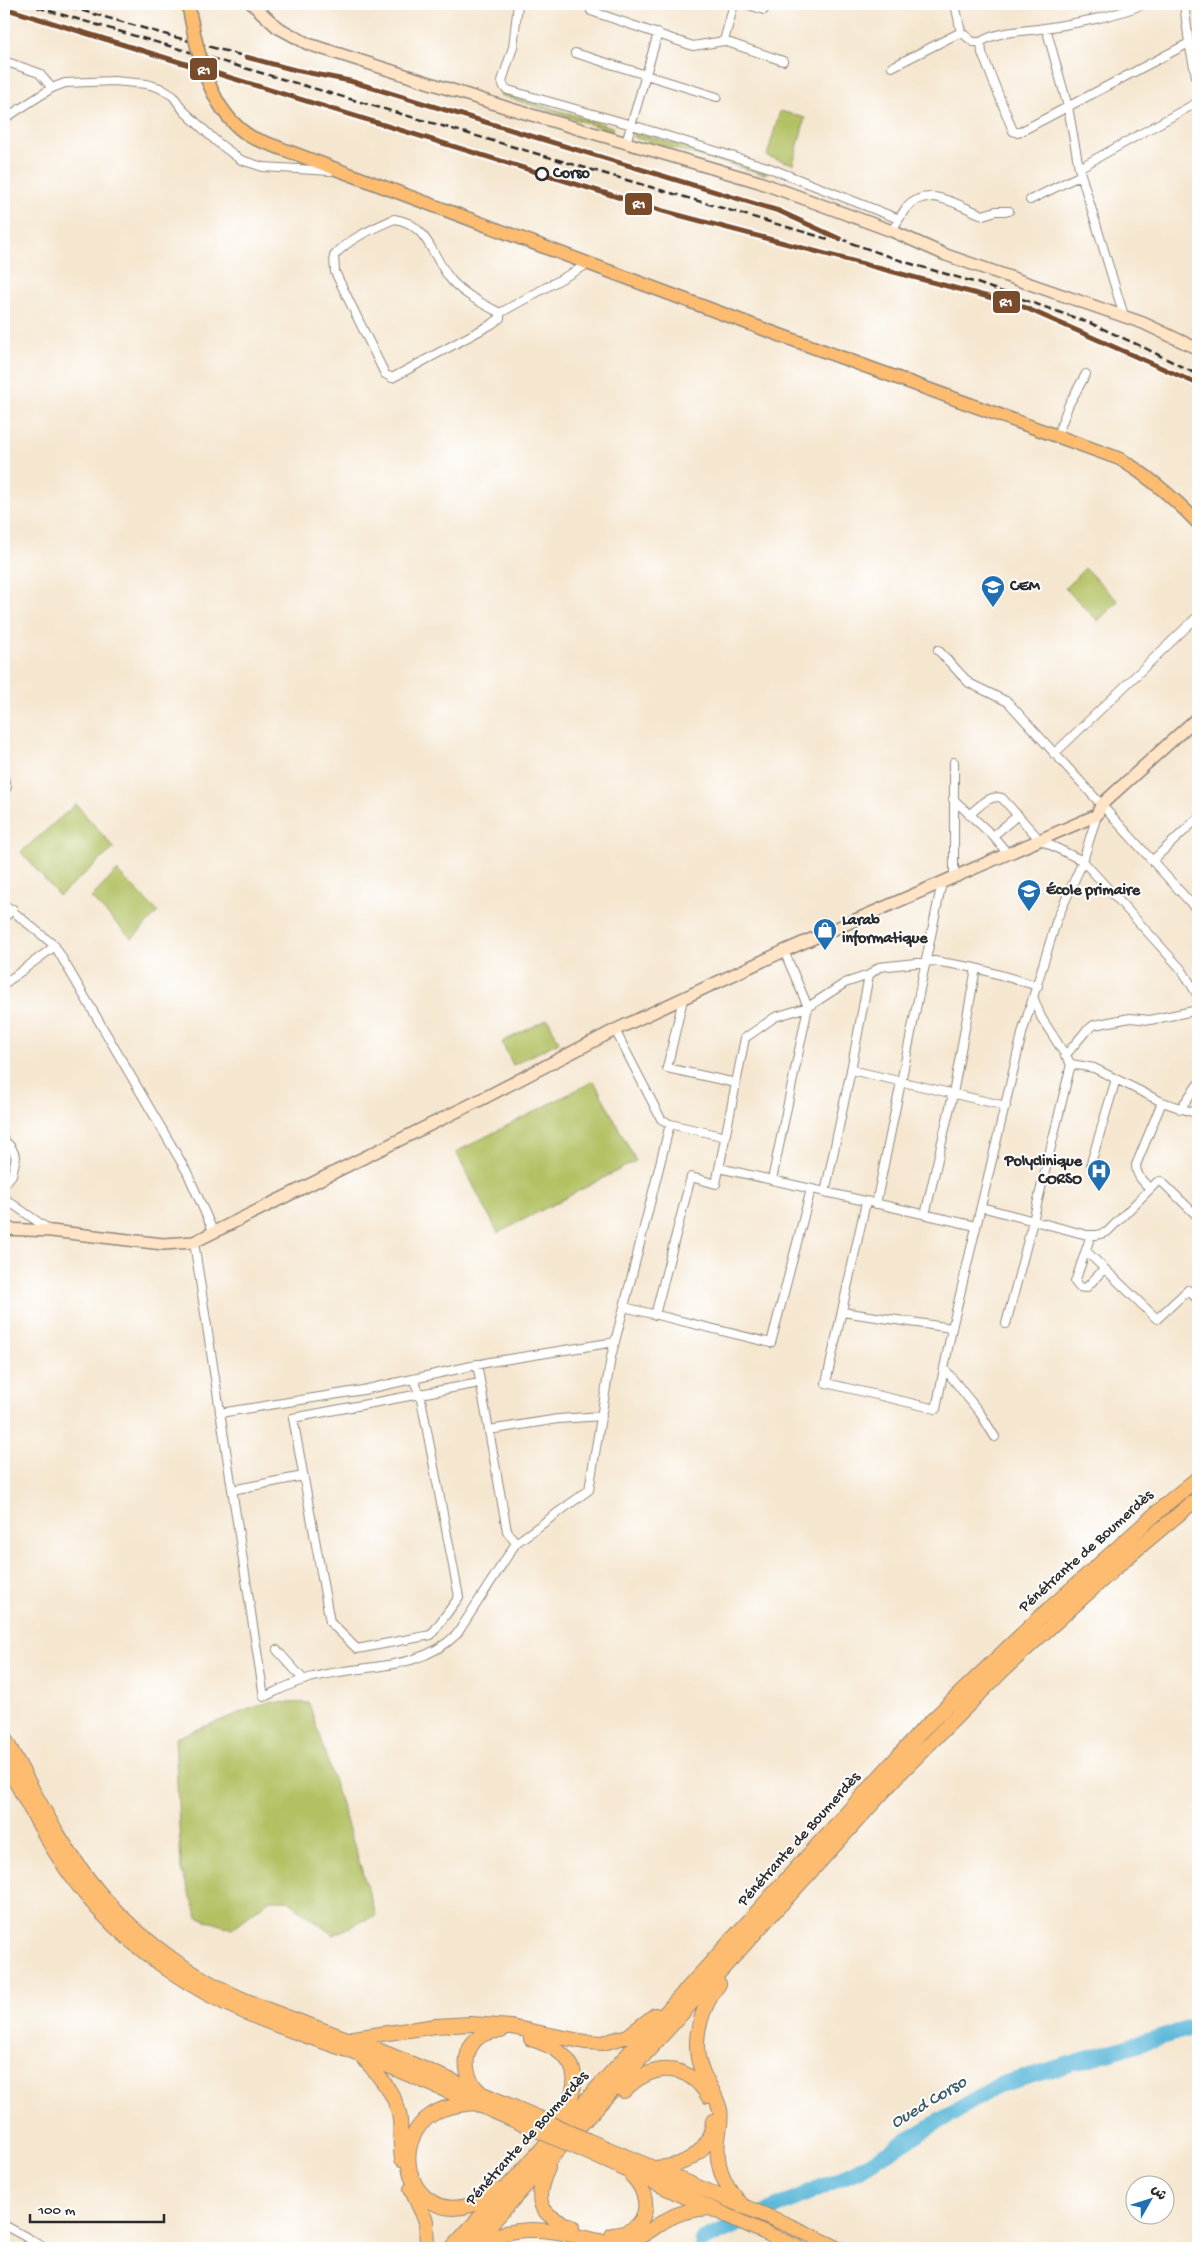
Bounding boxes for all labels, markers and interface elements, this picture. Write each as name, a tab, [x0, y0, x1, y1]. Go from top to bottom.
line badge: R1	[189, 57, 218, 81]
text: R1	[197, 63, 211, 80]
place label: Corso	[552, 165, 591, 184]
marker: Corso	[535, 167, 549, 181]
line badge: R1	[624, 192, 653, 216]
text: R1	[632, 197, 646, 214]
line badge: R1	[992, 290, 1021, 314]
text: R1	[999, 295, 1013, 312]
school or university icon: CEM	[980, 574, 1006, 608]
place label: CEM	[1009, 578, 1041, 597]
school or university icon: École primaire	[1016, 878, 1042, 912]
place label: École primaire	[1046, 881, 1141, 901]
place label: Larab informatique	[842, 912, 928, 949]
shop icon: Larab informatique	[812, 917, 838, 951]
place label: Polyclinique CORSO	[1004, 1153, 1083, 1190]
hospital icon: Polyclinique CORSO	[1086, 1158, 1112, 1192]
street label: Pénétrante de Boumerdès	[1015, 1486, 1159, 1618]
street label: Pénétrante de Boumerdès	[734, 1768, 866, 1912]
street label: Pénétrante de Boumerdès	[462, 2067, 594, 2211]
water label: Oued Corso	[887, 2072, 971, 2134]
north arrow	[1124, 2174, 1174, 2224]
text: ش	[1147, 2182, 1170, 2205]
scale bar	[30, 2192, 164, 2224]
text: 100 m	[37, 2202, 76, 2220]

